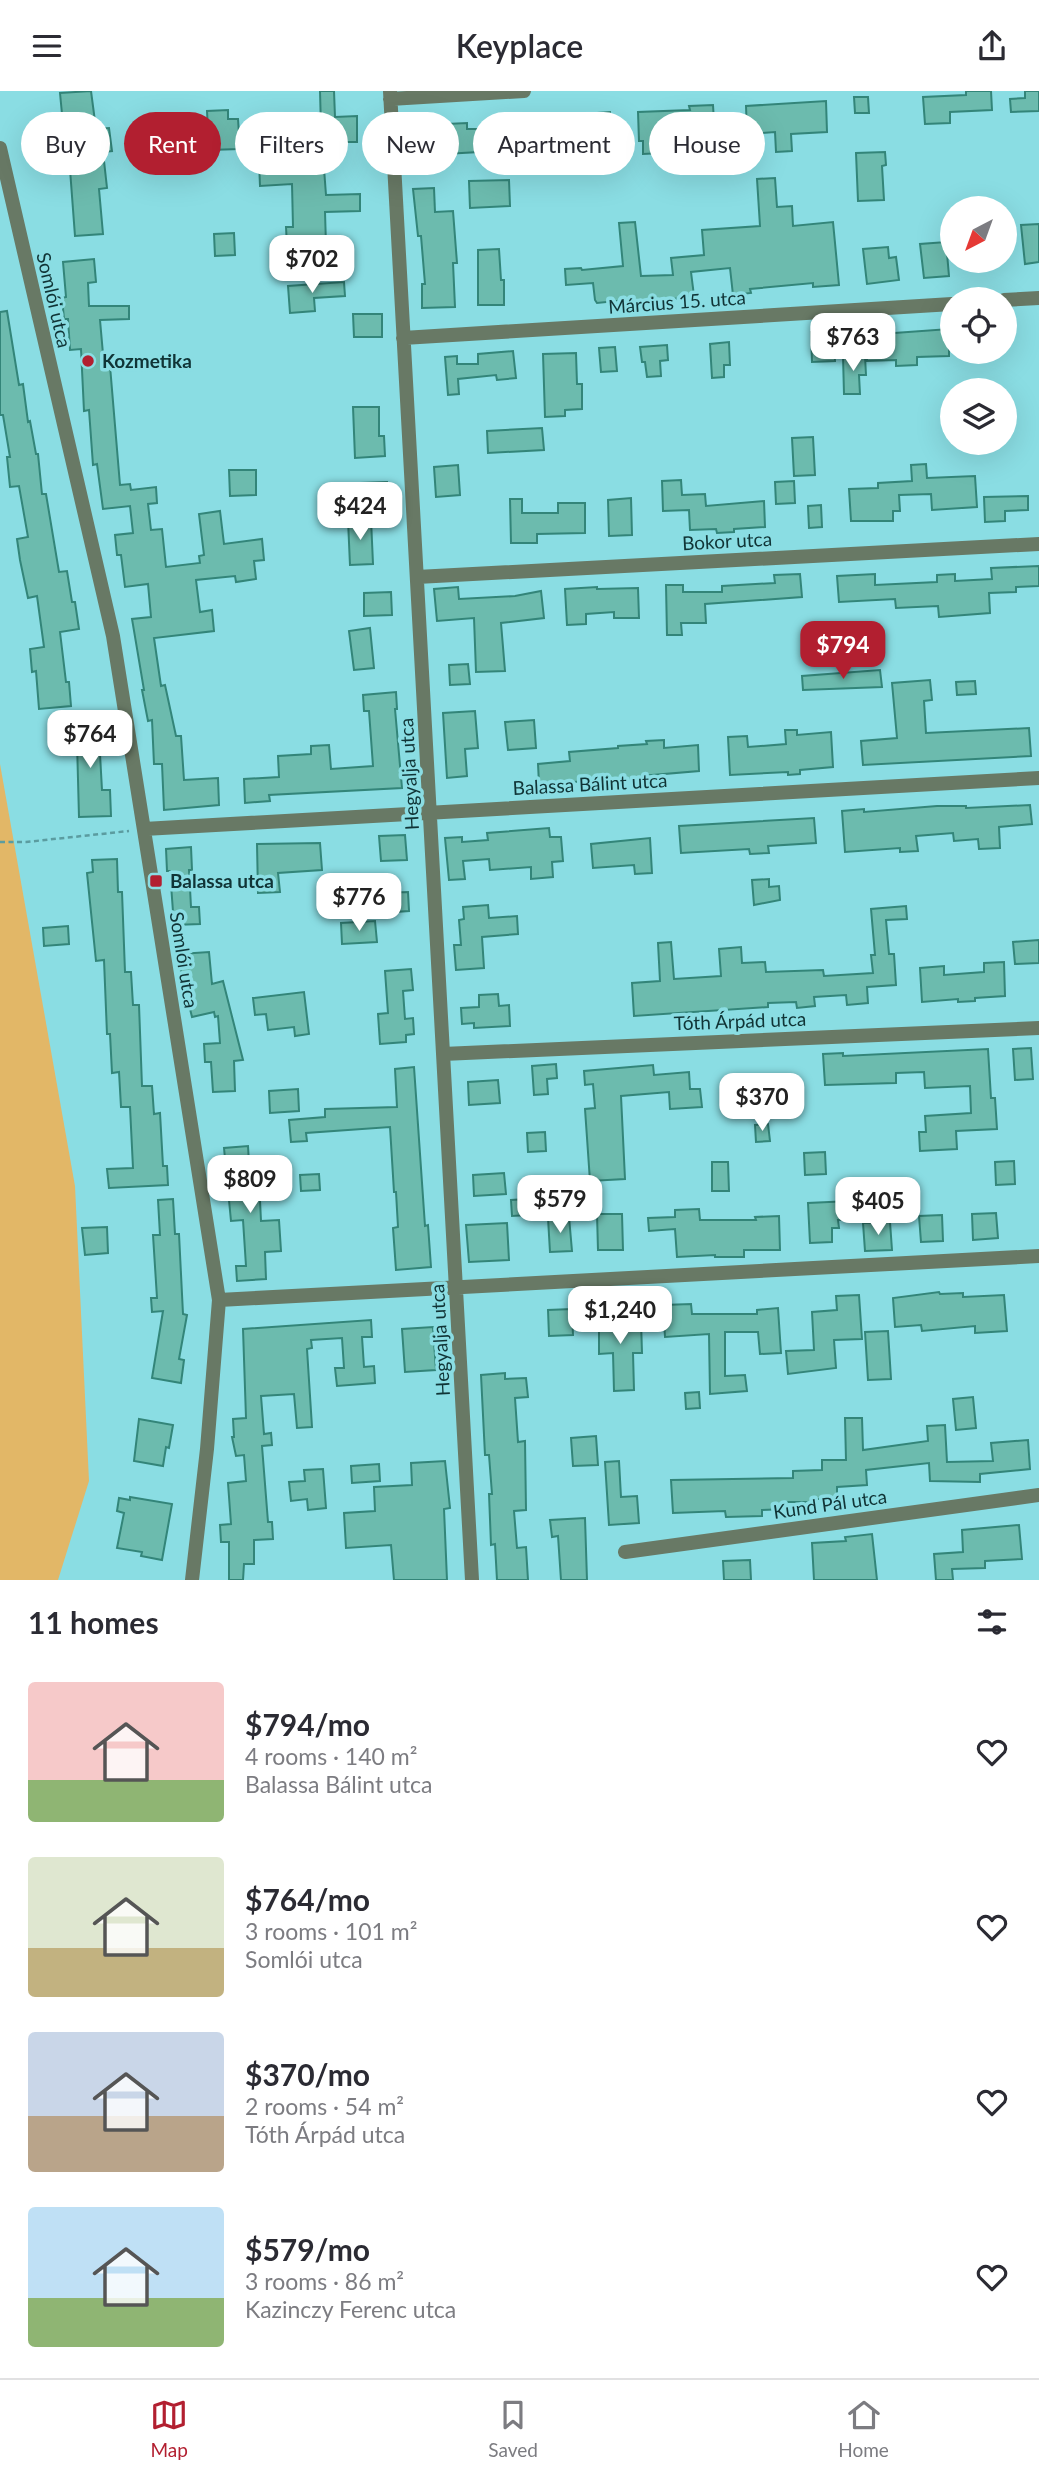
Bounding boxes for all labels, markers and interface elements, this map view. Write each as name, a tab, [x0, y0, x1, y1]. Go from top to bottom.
text: Keyplace	[456, 26, 583, 65]
icon: menu	[28, 27, 66, 65]
icon: share	[973, 27, 1011, 65]
chip: Buy	[21, 112, 110, 175]
chip: Rent	[124, 112, 221, 175]
chip: Filters	[235, 112, 348, 175]
chip: New	[362, 112, 459, 175]
chip: Apartment	[473, 112, 635, 175]
chip: House	[649, 112, 765, 175]
north arrow	[940, 196, 1017, 273]
map controls	[940, 196, 1017, 455]
pin: $702	[271, 235, 353, 295]
text: $702	[285, 244, 339, 272]
street label: Somlói utca	[32, 250, 77, 350]
street label: Március 15. utca	[607, 285, 747, 318]
button: locate	[940, 287, 1017, 364]
pin: $763	[812, 313, 894, 373]
text: $763	[826, 322, 880, 350]
place label: Kozmetika	[102, 349, 192, 372]
marker: Kozmetika	[80, 353, 96, 369]
button: layers	[940, 378, 1017, 455]
pin: $424	[319, 483, 401, 542]
text: $424	[333, 491, 387, 519]
street label: Bokor utca	[681, 527, 773, 554]
pin: $794	[802, 621, 884, 681]
text: $794	[816, 630, 870, 658]
pin: $764	[49, 711, 131, 770]
street label: Hegyalja utca	[394, 717, 423, 831]
text: $764	[63, 719, 117, 747]
street label: Balassa Bálint utca	[512, 768, 668, 799]
place label: Balassa utca	[170, 869, 274, 892]
marker: Balassa utca	[148, 873, 164, 889]
pin: $776	[318, 873, 400, 933]
text: $776	[332, 882, 386, 910]
street label: Somlói utca	[166, 910, 203, 1010]
street label: Tóth Árpád utca	[673, 1007, 807, 1034]
pin: $370	[721, 1073, 803, 1133]
text: $370	[735, 1082, 789, 1110]
pin: $809	[209, 1155, 291, 1215]
text: $809	[223, 1164, 277, 1192]
pin: $579	[519, 1175, 601, 1235]
pin: $405	[837, 1177, 919, 1237]
text: $579	[533, 1184, 587, 1212]
text: $405	[851, 1186, 905, 1214]
street label: Hegyalja utca	[425, 1283, 454, 1397]
pin: $1,240	[563, 1287, 677, 1346]
text: $1,240	[584, 1295, 656, 1323]
street label: Kund Pál utca	[772, 1484, 888, 1523]
icon: filters	[973, 1603, 1011, 1641]
text: 11 homes	[28, 1604, 159, 1640]
text: $794/mo	[245, 1706, 370, 1742]
icon: home	[84, 1710, 168, 1794]
icon: heart	[973, 1733, 1011, 1771]
text: 4 rooms · 140 m²	[245, 1742, 417, 1770]
text: Balassa Bálint utca	[245, 1770, 433, 1798]
text: $764/mo	[245, 1881, 370, 1917]
icon: home	[84, 1885, 168, 1969]
icon: heart	[973, 1908, 1011, 1946]
text: 3 rooms · 101 m²	[245, 1917, 417, 1945]
text: Somlói utca	[245, 1945, 363, 1973]
text: $370/mo	[245, 2056, 370, 2092]
icon: home	[84, 2060, 168, 2144]
icon: heart	[973, 2083, 1011, 2121]
text: 2 rooms · 54 m²	[245, 2092, 404, 2120]
text: Tóth Árpád utca	[245, 2120, 405, 2148]
text: $579/mo	[245, 2231, 370, 2267]
icon: home	[84, 2235, 168, 2319]
icon: heart	[973, 2258, 1011, 2296]
text: 3 rooms · 86 m²	[245, 2267, 404, 2295]
text: Kazinczy Ferenc utca	[245, 2295, 456, 2323]
tab: Map	[150, 2396, 188, 2461]
tab: Saved	[488, 2396, 538, 2461]
tab: Home	[838, 2396, 889, 2461]

